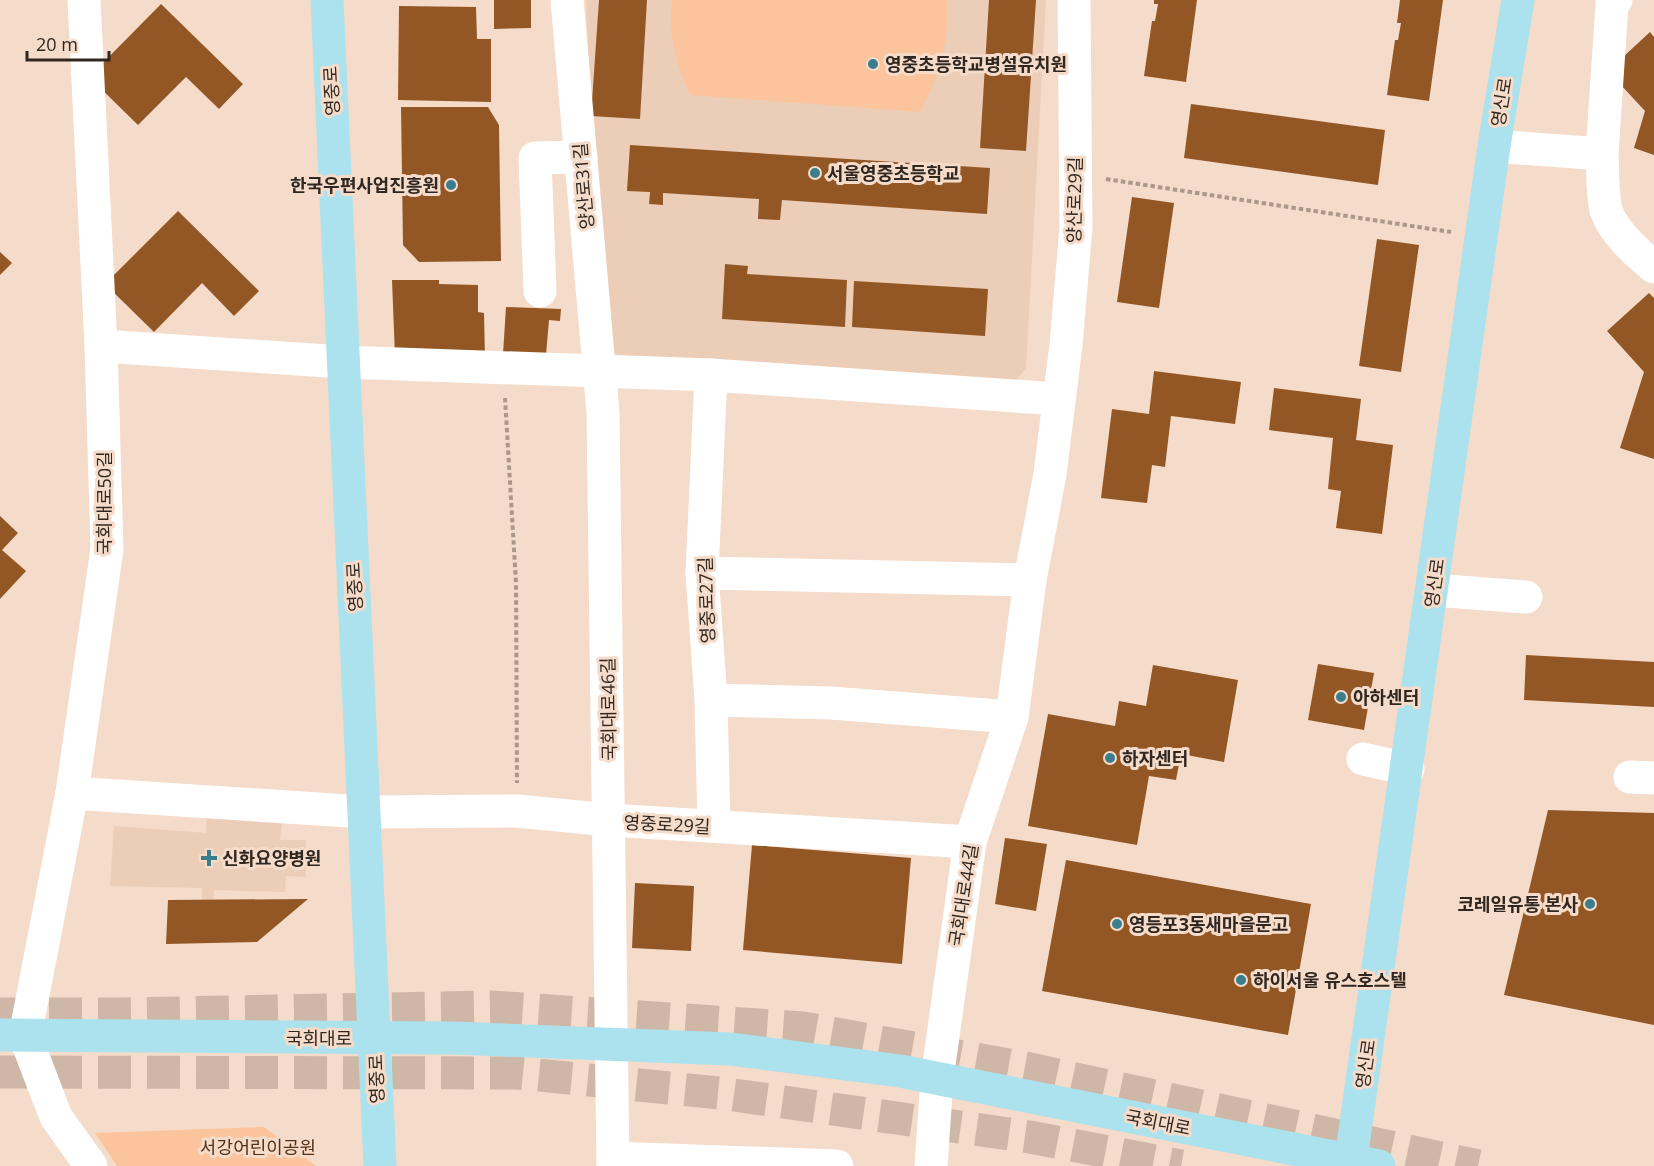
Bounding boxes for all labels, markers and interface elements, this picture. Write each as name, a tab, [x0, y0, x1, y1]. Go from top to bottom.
scale bar	[27, 24, 110, 62]
text: 20 m	[36, 32, 78, 56]
place label: 영중초등학교병설유치원	[885, 52, 1067, 76]
marker: 영중초등학교병설유치원	[866, 57, 880, 71]
street label: 영중로	[318, 66, 344, 116]
street label: 영신로	[1485, 76, 1517, 128]
street label: 양산로31길	[567, 142, 599, 230]
street label: 양산로29길	[1061, 156, 1087, 244]
place label: 서울영중초등학교	[827, 161, 959, 185]
marker: 서울영중초등학교	[808, 166, 822, 180]
place label: 한국우편사업진흥원	[290, 173, 439, 197]
marker: 한국우편사업진흥원	[444, 178, 458, 192]
street label: 국회대로50길	[92, 451, 116, 555]
street label: 영중로27길	[692, 556, 720, 644]
street label: 영신로	[1419, 557, 1449, 609]
street label: 영중로	[341, 562, 367, 612]
street label: 국회대로46길	[595, 657, 621, 761]
place label: 아하센터	[1353, 685, 1419, 709]
marker: 아하센터	[1334, 690, 1348, 704]
place label: 하자센터	[1122, 746, 1188, 770]
marker: 하자센터	[1103, 751, 1117, 765]
street label: 영중로29길	[623, 810, 711, 838]
street label: 국회대로44길	[943, 842, 983, 948]
place label: 신화요양병원	[222, 846, 321, 870]
marker: 신화요양병원	[200, 849, 218, 867]
place label: 코레일유통 본사	[1457, 892, 1578, 916]
marker: 코레일유통 본사	[1583, 897, 1597, 911]
place label: 영등포3동새마을문고	[1129, 912, 1288, 936]
marker: 영등포3동새마을문고	[1110, 917, 1124, 931]
place label: 하이서울 유스호스텔	[1253, 968, 1407, 992]
marker: 하이서울 유스호스텔	[1234, 973, 1248, 987]
street label: 국회대로	[286, 1026, 352, 1050]
street label: 영신로	[1350, 1038, 1380, 1090]
street label: 영중로	[363, 1054, 389, 1104]
street label: 국회대로	[1123, 1104, 1193, 1140]
park label: 서강어린이공원	[200, 1135, 316, 1159]

